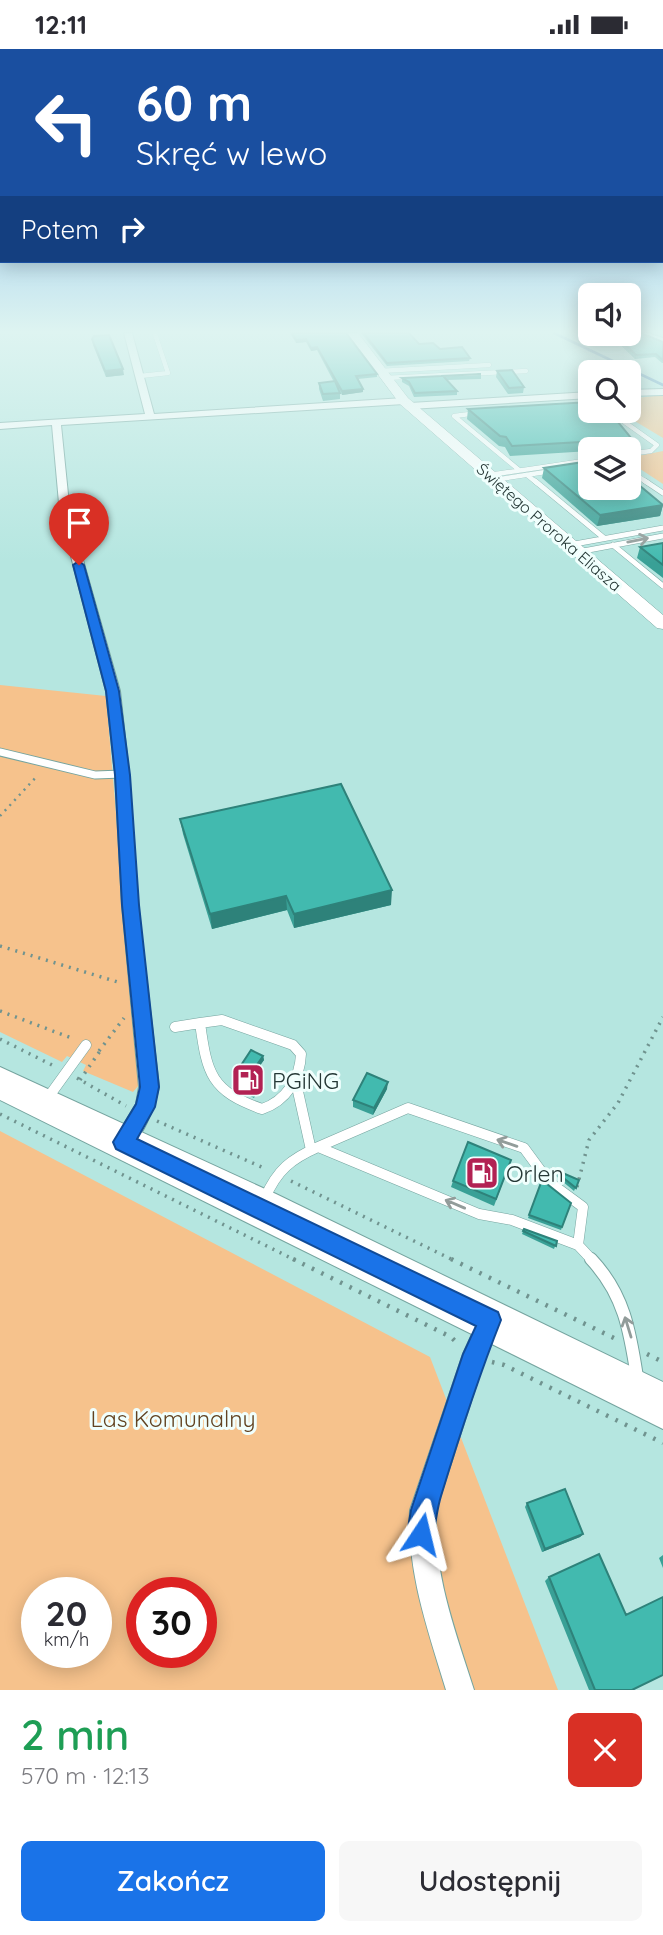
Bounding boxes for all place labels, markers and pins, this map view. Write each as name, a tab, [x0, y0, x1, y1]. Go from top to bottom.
pin	[49, 493, 109, 565]
fuel station icon: PGiNG	[229, 1061, 267, 1099]
place label: PGiNG	[272, 1066, 339, 1095]
fuel station icon: Orlen	[463, 1154, 501, 1192]
place label: Orlen	[506, 1159, 564, 1188]

